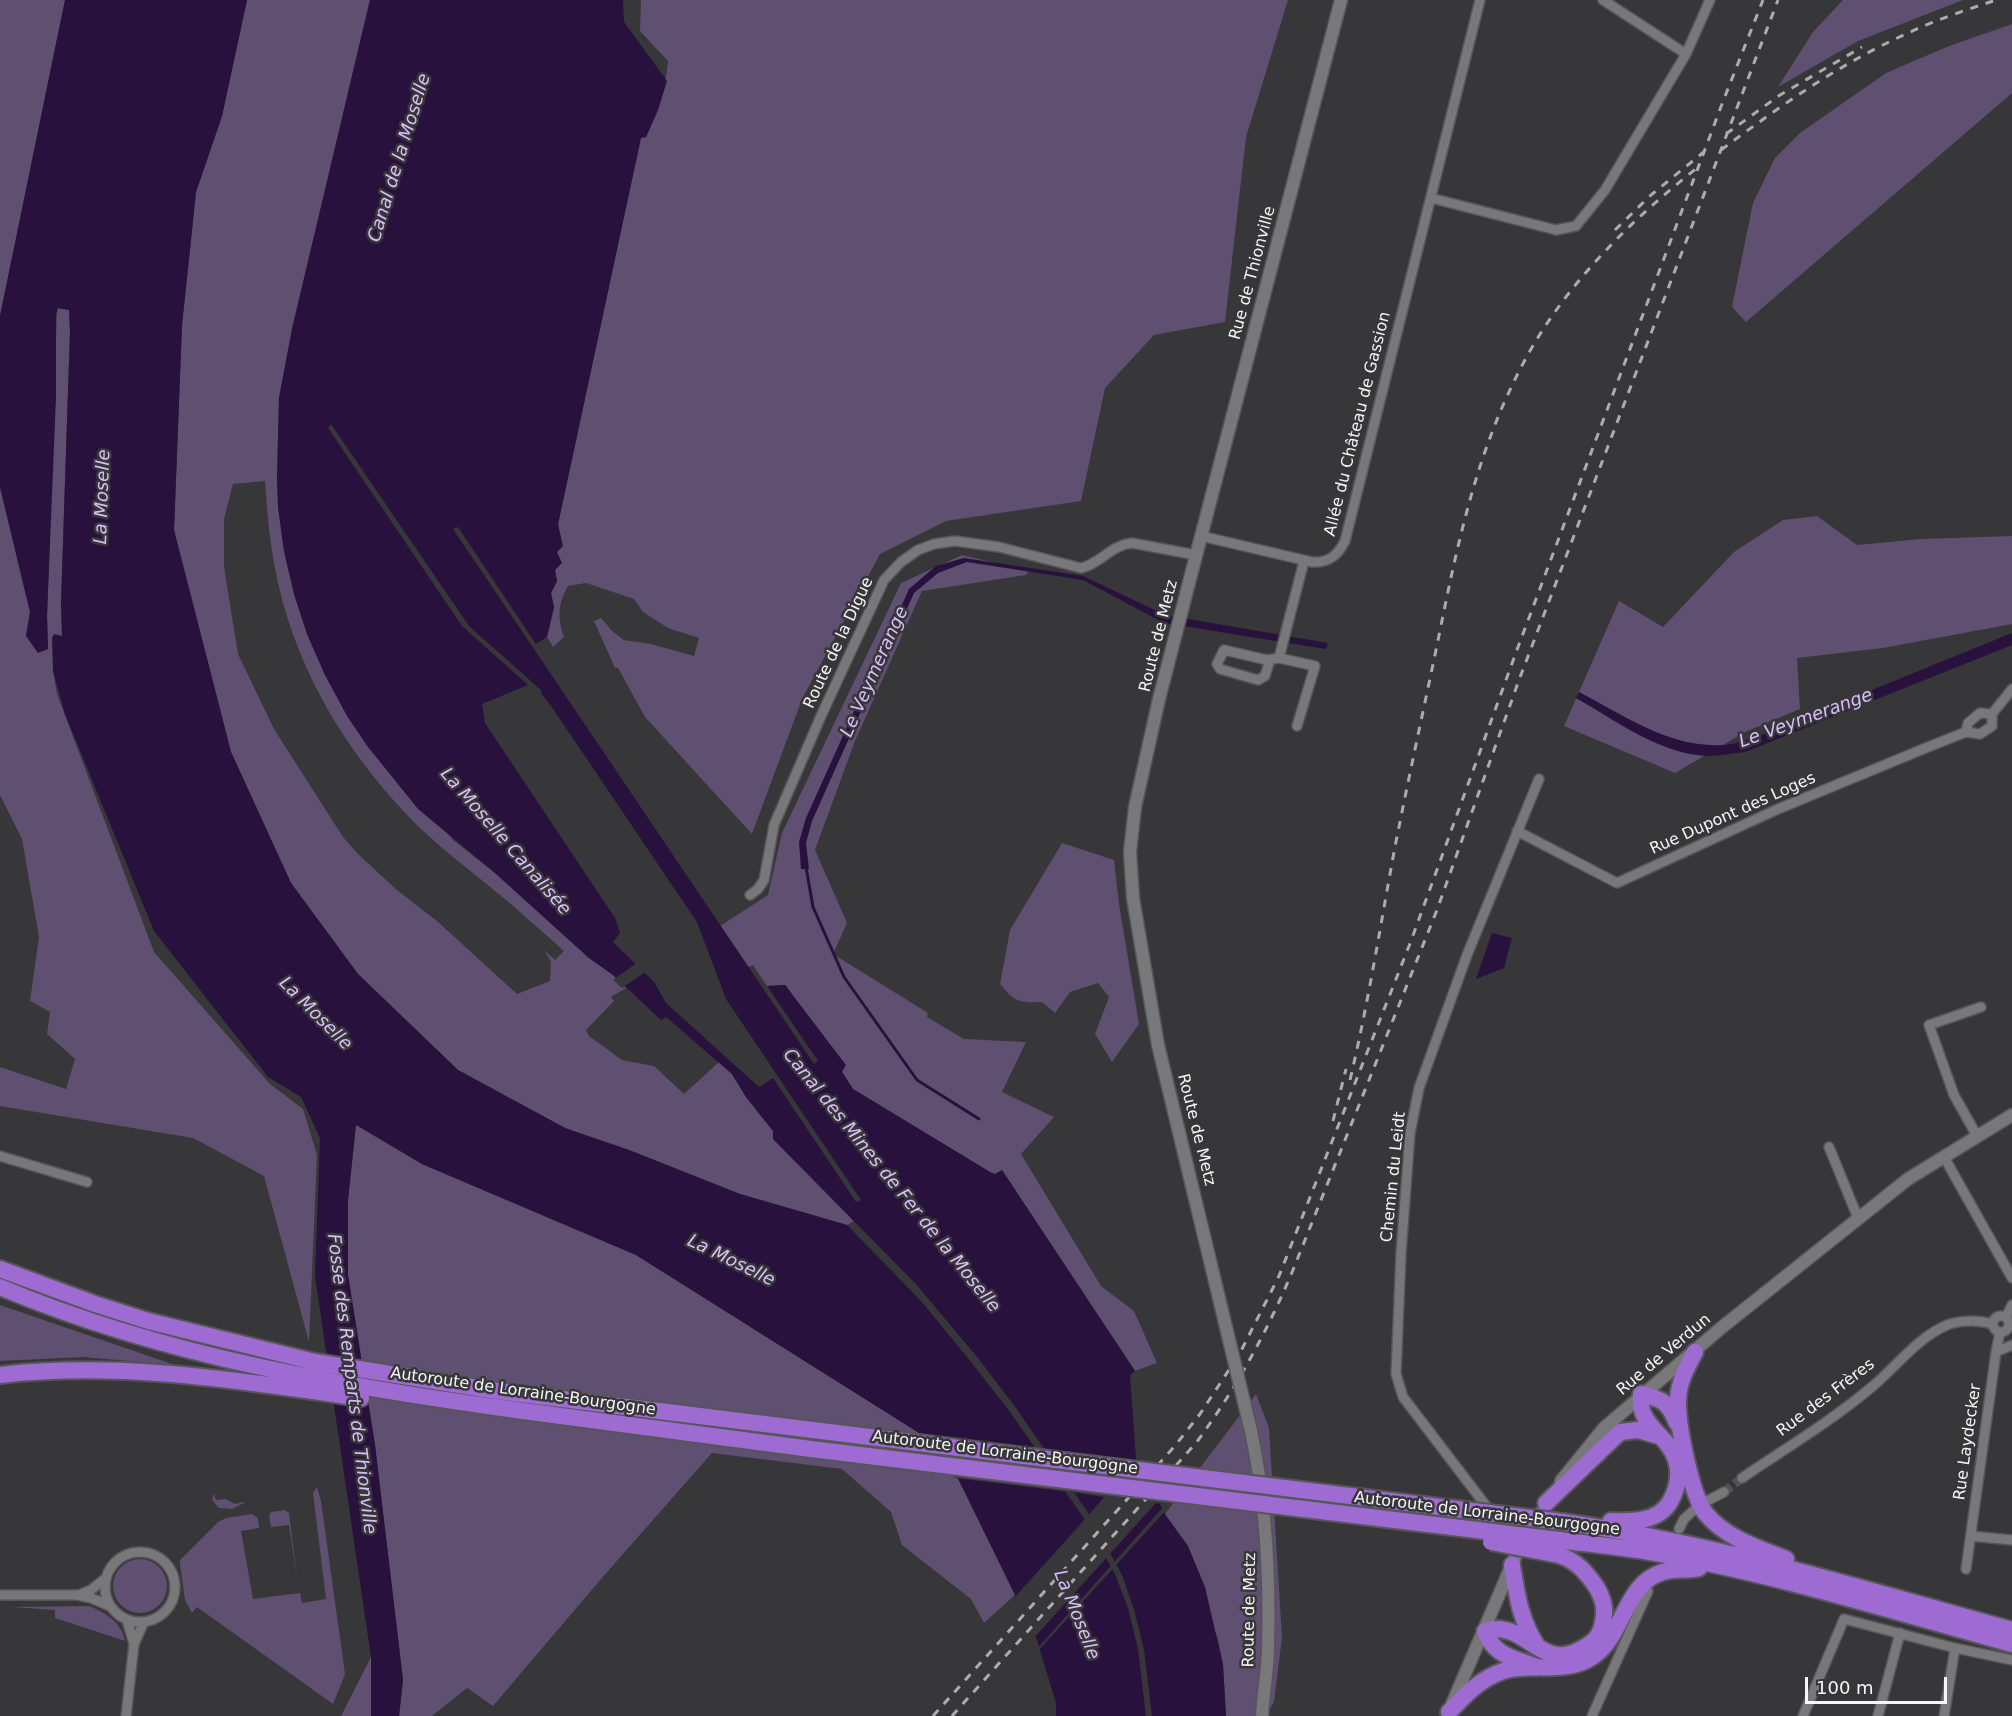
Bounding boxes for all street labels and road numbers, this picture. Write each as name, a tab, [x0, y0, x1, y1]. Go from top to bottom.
street label: Rue de Thionville	[1226, 204, 1280, 342]
street label: Allée du Château de Gassion	[1321, 310, 1395, 538]
street label: Route de la Digue	[800, 574, 878, 712]
street label: Route de Metz	[1136, 578, 1182, 694]
street label: Rue Dupont des Loges	[1647, 769, 1819, 859]
street label: Route de Metz	[1173, 1072, 1219, 1188]
street label: Chemin du Leidt	[1378, 1111, 1410, 1243]
street label: Rue de Verdun	[1613, 1310, 1715, 1400]
street label: Rue des Frères	[1773, 1355, 1879, 1441]
street label: Autoroute de Lorraine-Bourgogne	[389, 1364, 657, 1420]
street label: Rue Laydecker	[1950, 1382, 1986, 1502]
street label: Autoroute de Lorraine-Bourgogne	[871, 1427, 1139, 1479]
street label: Autoroute de Lorraine-Bourgogne	[1353, 1488, 1621, 1540]
street label: Route de Metz	[1239, 1552, 1261, 1668]

